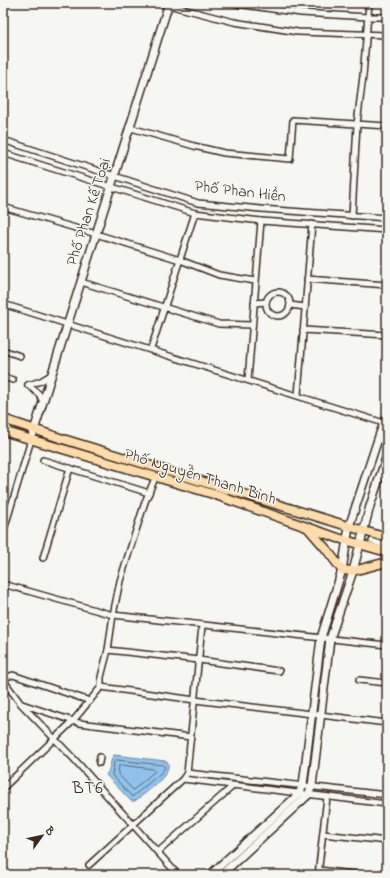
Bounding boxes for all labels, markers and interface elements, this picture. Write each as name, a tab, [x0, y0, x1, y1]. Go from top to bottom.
street label: Phố Phan Kế Toại	[60, 155, 118, 269]
street label: Phố Phan Hiền	[193, 174, 287, 210]
street label: Phố Nguyễn Thanh Bình	[121, 442, 279, 512]
district label: BT6	[71, 776, 104, 801]
north arrow	[22, 816, 62, 856]
text: B	[40, 823, 59, 839]

